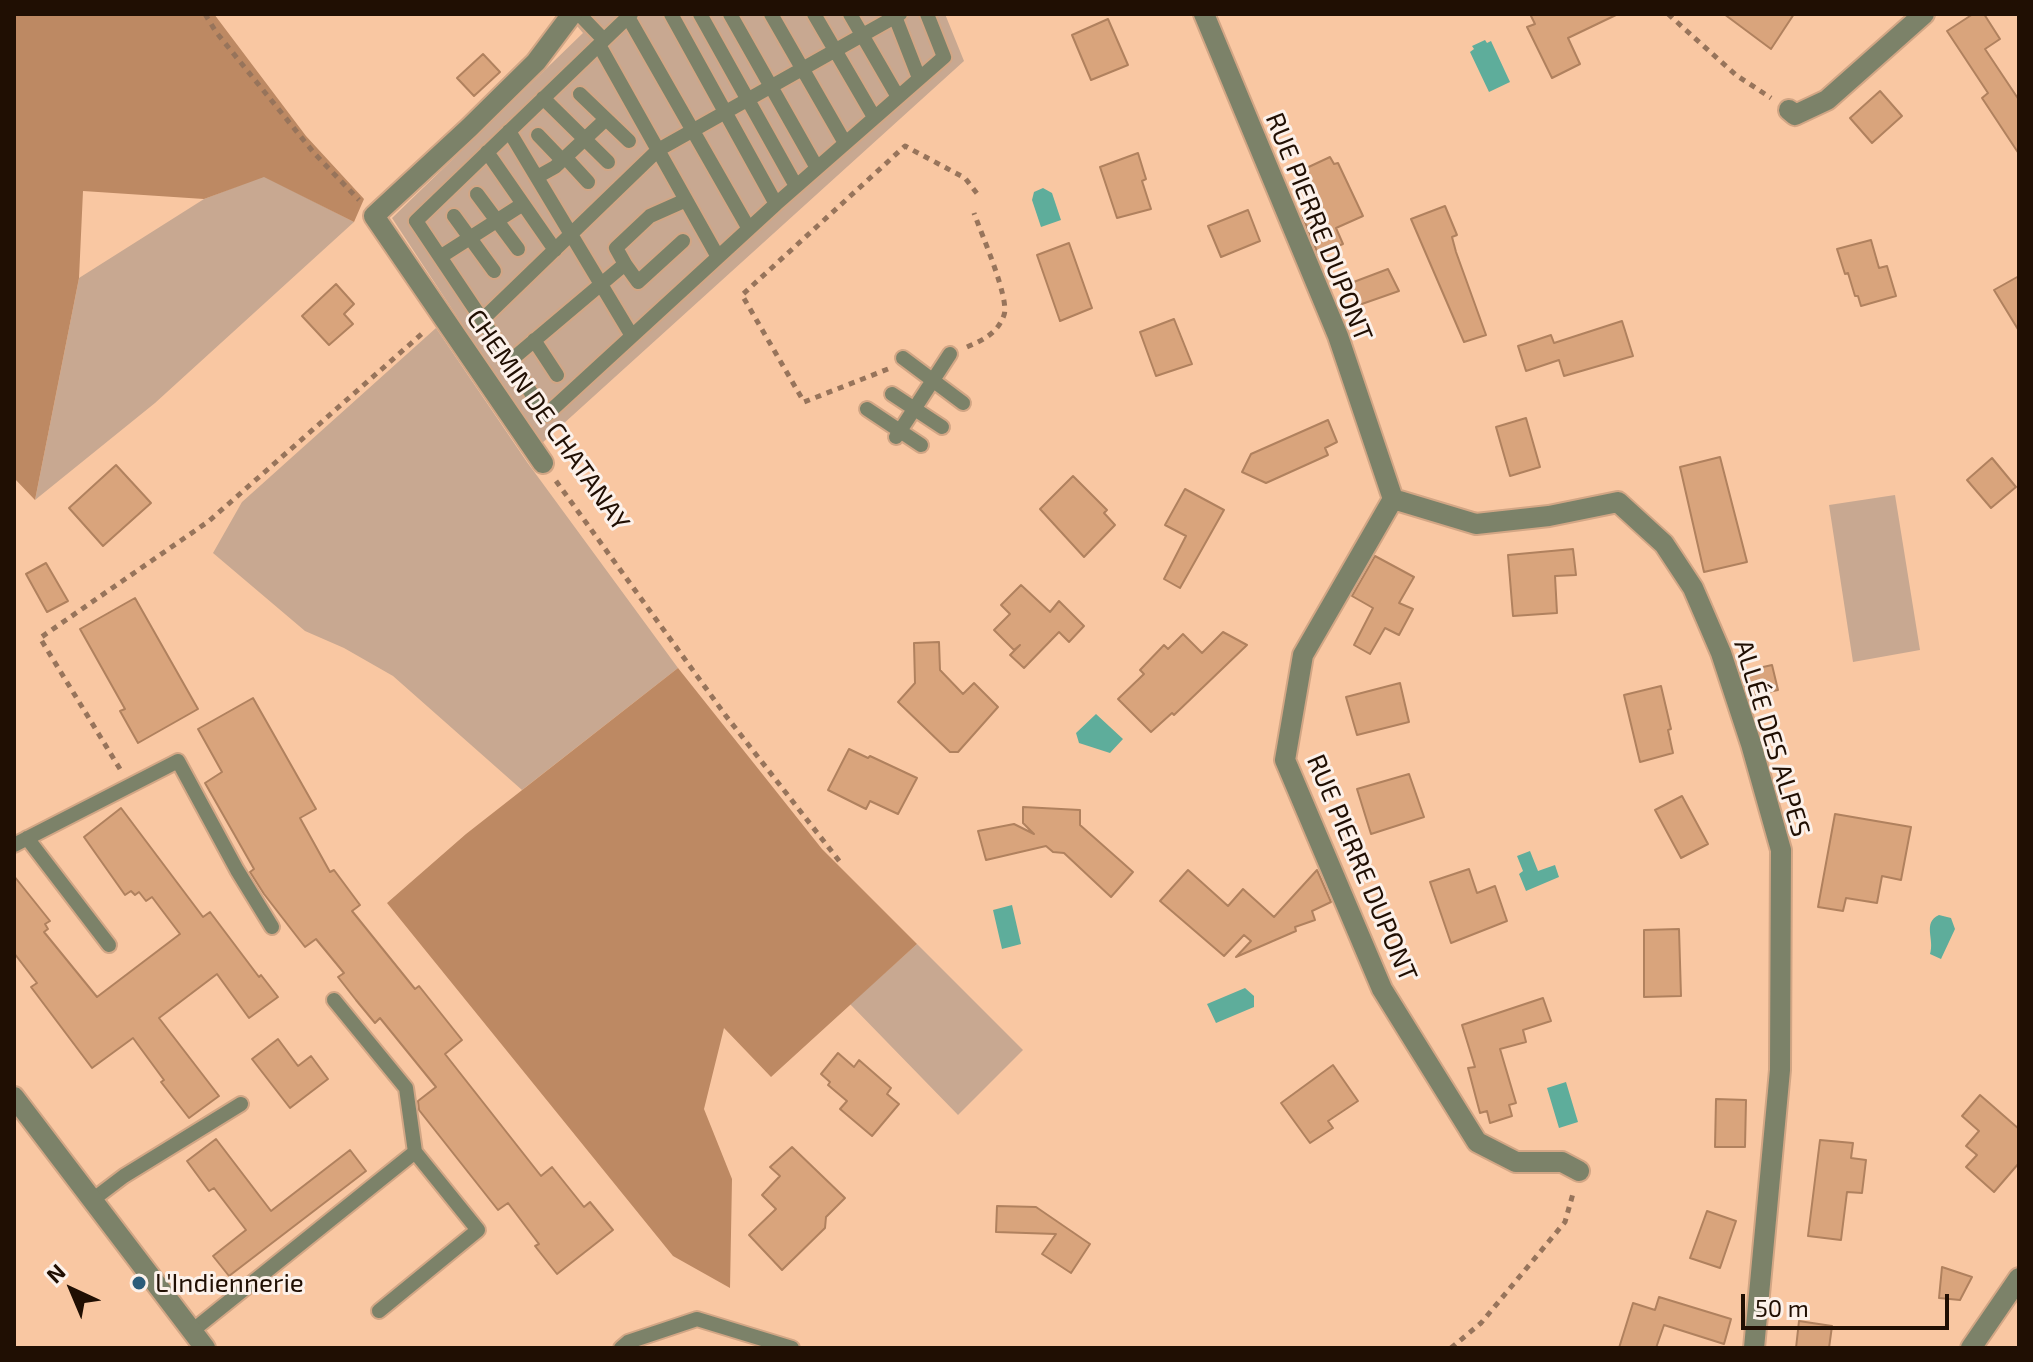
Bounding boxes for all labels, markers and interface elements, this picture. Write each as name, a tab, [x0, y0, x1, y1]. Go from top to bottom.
street label: RUE PIERRE DUPONT	[1259, 108, 1379, 346]
street label: CHEMIN DE CHATANAY	[460, 304, 636, 536]
street label: ALLÉE DES ALPES	[1727, 636, 1817, 840]
street label: RUE PIERRE DUPONT	[1300, 750, 1424, 986]
north arrow	[32, 1250, 112, 1330]
text: N	[41, 1258, 70, 1288]
place label: L'Indiennerie	[155, 1267, 304, 1299]
marker: L'Indiennerie	[130, 1274, 148, 1292]
scale bar	[1745, 1278, 1953, 1328]
text: 50 m	[1755, 1293, 1809, 1322]

